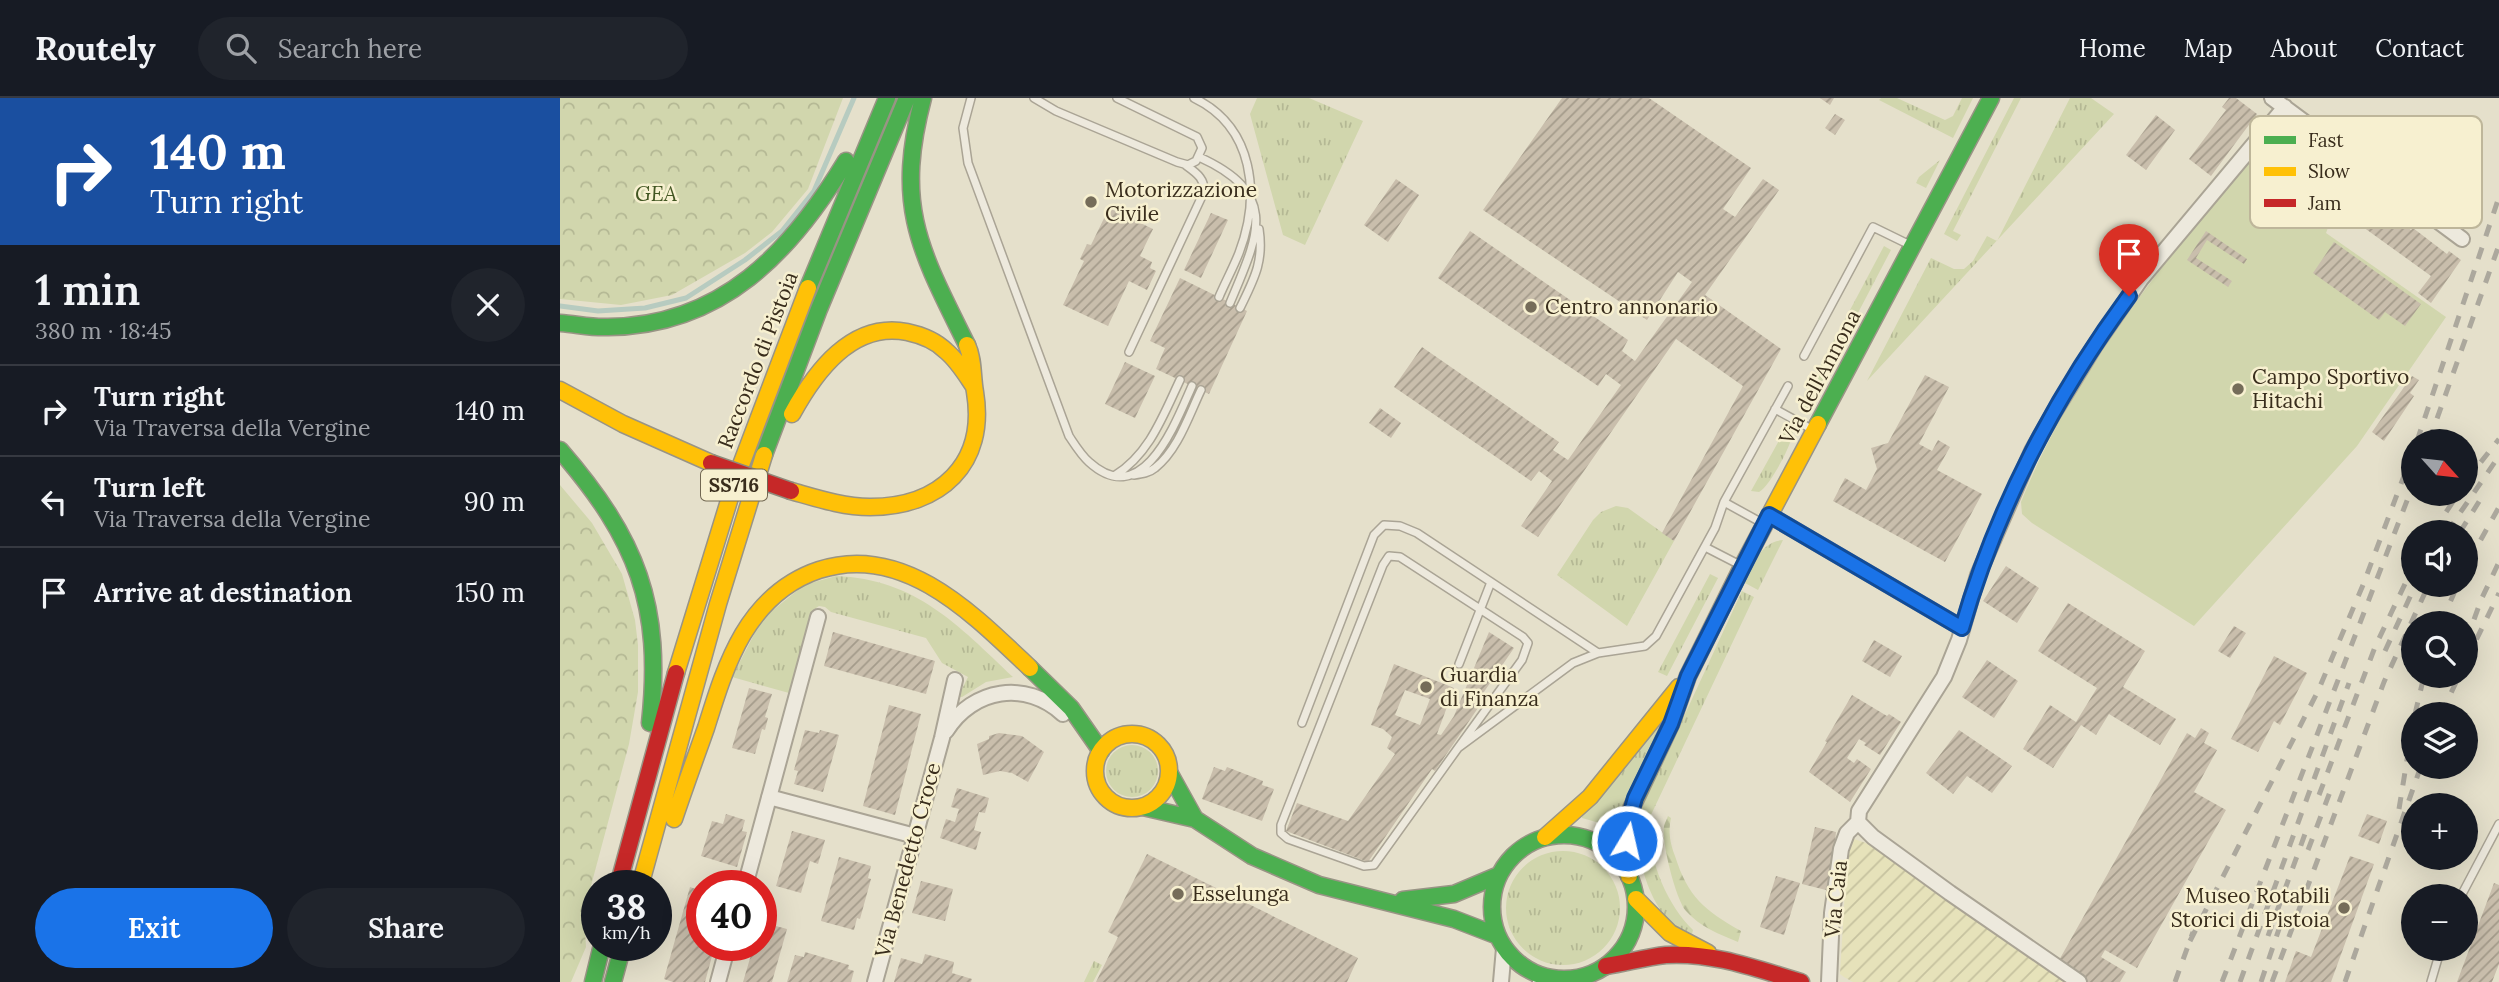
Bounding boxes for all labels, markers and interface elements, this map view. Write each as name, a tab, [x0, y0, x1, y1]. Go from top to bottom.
search box	[198, 17, 688, 80]
text: Routely	[35, 27, 156, 69]
icon: search	[222, 29, 260, 67]
text: Search here	[278, 32, 422, 65]
text: Home	[2079, 33, 2146, 64]
text: Map	[2184, 33, 2233, 64]
text: About	[2271, 33, 2337, 64]
text: Contact	[2375, 33, 2464, 64]
legend	[2250, 116, 2482, 228]
text: 140 m	[150, 120, 286, 182]
icon: right	[35, 126, 126, 217]
text: Fast	[2308, 128, 2344, 152]
text: Slow	[2308, 159, 2351, 183]
place label: Motorizzazione Civile	[1105, 176, 1257, 227]
park label: GEA	[635, 180, 677, 207]
text: Turn right	[150, 181, 303, 222]
text: Jam	[2307, 191, 2342, 215]
marker: Motorizzazione Civile	[1083, 194, 1099, 210]
pin	[2099, 224, 2159, 296]
icon: arrive	[2110, 235, 2148, 273]
text: 1 min	[35, 263, 140, 317]
street label: Raccordo di Pistoia	[711, 267, 804, 452]
button: close	[451, 268, 525, 342]
place label: Centro annonario	[1545, 293, 1718, 320]
marker: Centro annonario	[1523, 299, 1539, 315]
street label: Via dell'Annona	[1772, 305, 1866, 450]
text: 380 m · 18:45	[35, 316, 172, 345]
place label: Campo Sportivo Hitachi	[2252, 363, 2409, 414]
text: Turn right	[94, 380, 225, 413]
marker: Campo Sportivo Hitachi	[2230, 381, 2246, 397]
icon: right	[35, 392, 73, 430]
text: 140 m	[455, 394, 525, 427]
text: Via Traversa della Vergine	[94, 413, 371, 442]
north arrow	[2401, 429, 2478, 506]
map controls	[2401, 429, 2478, 961]
road number: SS716	[701, 470, 767, 500]
text: Turn left	[94, 471, 205, 504]
icon: left	[35, 483, 73, 521]
text: 90 m	[464, 485, 525, 518]
text: Via Traversa della Vergine	[94, 504, 371, 533]
button: sound	[2401, 520, 2478, 597]
icon: arrive	[35, 574, 73, 612]
text: Arrive at destination	[94, 576, 352, 609]
text: 150 m	[455, 576, 525, 609]
button: search	[2401, 611, 2478, 688]
place label: Guardia di Finanza	[1440, 661, 1539, 712]
marker: Guardia di Finanza	[1418, 679, 1434, 695]
button: layers	[2401, 702, 2478, 779]
street label: Via Benedetto Croce	[868, 760, 947, 961]
button: +	[2401, 793, 2478, 870]
position arrow	[1590, 804, 1664, 878]
street label: Via Caia	[1818, 859, 1853, 940]
speed limit sign: 40	[686, 870, 777, 961]
place label: Esselunga	[1192, 880, 1289, 907]
place label: Museo Rotabili Storici di Pistoia	[2171, 882, 2330, 933]
text: 38	[607, 884, 646, 929]
button: −	[2401, 884, 2478, 961]
marker: Esselunga	[1170, 886, 1186, 902]
button: Exit	[35, 888, 273, 968]
button: Share	[287, 888, 525, 968]
marker: Museo Rotabili Storici di Pistoia	[2336, 900, 2352, 916]
text: km/h	[602, 921, 651, 944]

